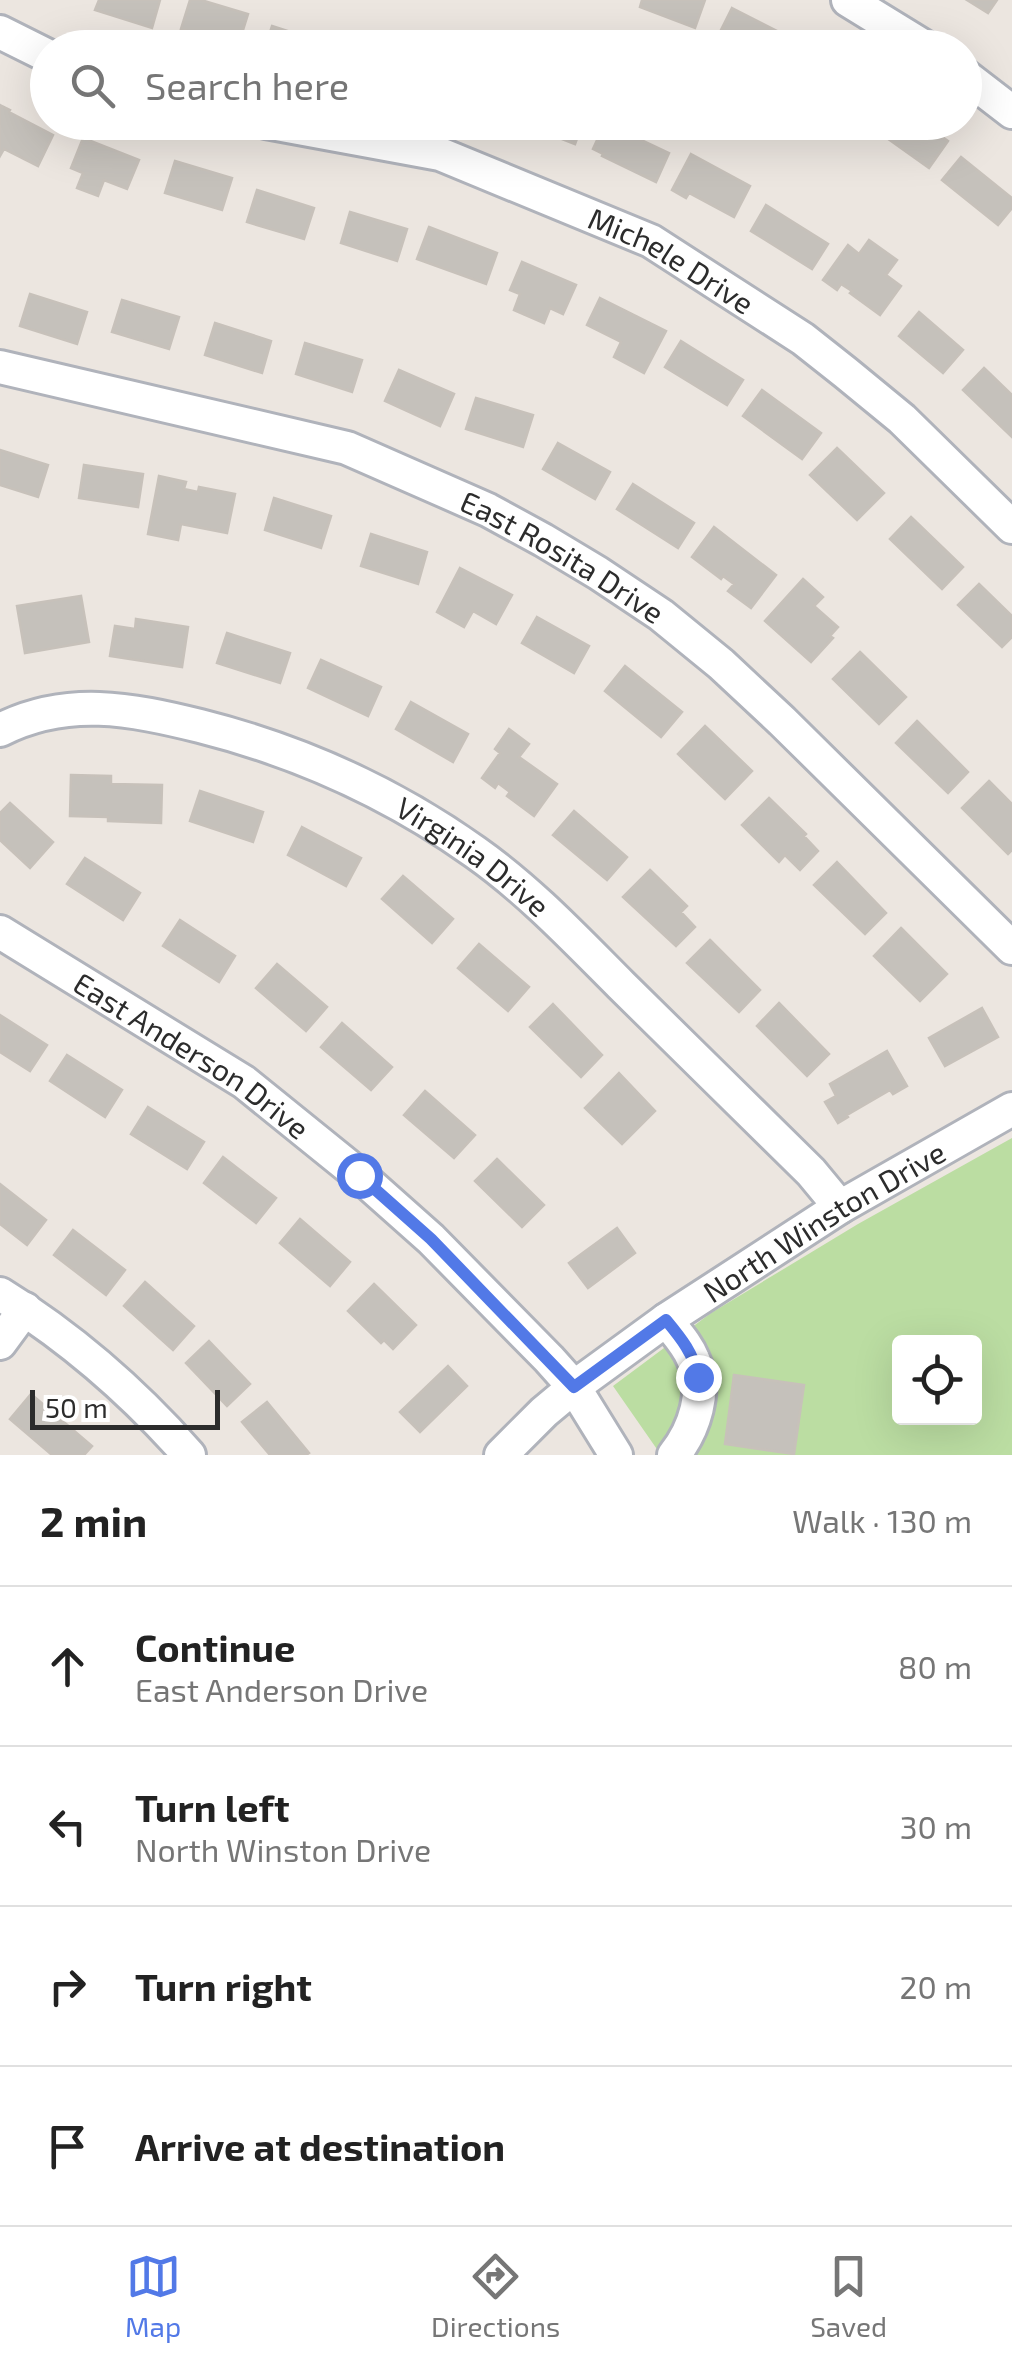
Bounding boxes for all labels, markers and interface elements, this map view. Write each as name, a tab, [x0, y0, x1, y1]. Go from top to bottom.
search box	[30, 30, 982, 140]
icon: search	[65, 58, 120, 113]
text: Search here	[145, 62, 349, 108]
street label: Michele Drive	[583, 199, 761, 321]
street label: East Rosita Drive	[455, 482, 671, 630]
street label: Virginia Drive	[390, 789, 558, 923]
street label: East Anderson Drive	[68, 964, 317, 1146]
street label: North Winston Drive	[696, 1133, 951, 1309]
route start	[337, 1153, 383, 1199]
map controls	[892, 1335, 982, 1425]
button: locate	[892, 1335, 982, 1425]
route end	[676, 1355, 722, 1401]
scale bar	[30, 1385, 220, 1430]
text: 50 m	[45, 1390, 108, 1424]
text: 2 min	[40, 1495, 147, 1545]
text: Walk · 130 m	[792, 1501, 972, 1539]
text: Continue	[135, 1624, 295, 1670]
icon: ahead	[40, 1639, 95, 1694]
text: 80 m	[898, 1647, 972, 1685]
text: East Anderson Drive	[135, 1670, 428, 1708]
text: Turn left	[135, 1784, 290, 1830]
icon: left	[40, 1799, 95, 1854]
text: 30 m	[900, 1807, 972, 1845]
text: North Winston Drive	[135, 1830, 431, 1868]
icon: right	[40, 1959, 95, 2014]
text: Turn right	[135, 1963, 312, 2009]
text: 20 m	[900, 1967, 972, 2005]
icon: arrive	[40, 2119, 95, 2174]
text: Arrive at destination	[135, 2123, 505, 2169]
tab: Map	[125, 2249, 181, 2343]
tab: Directions	[431, 2249, 560, 2343]
tab: Saved	[810, 2249, 887, 2343]

